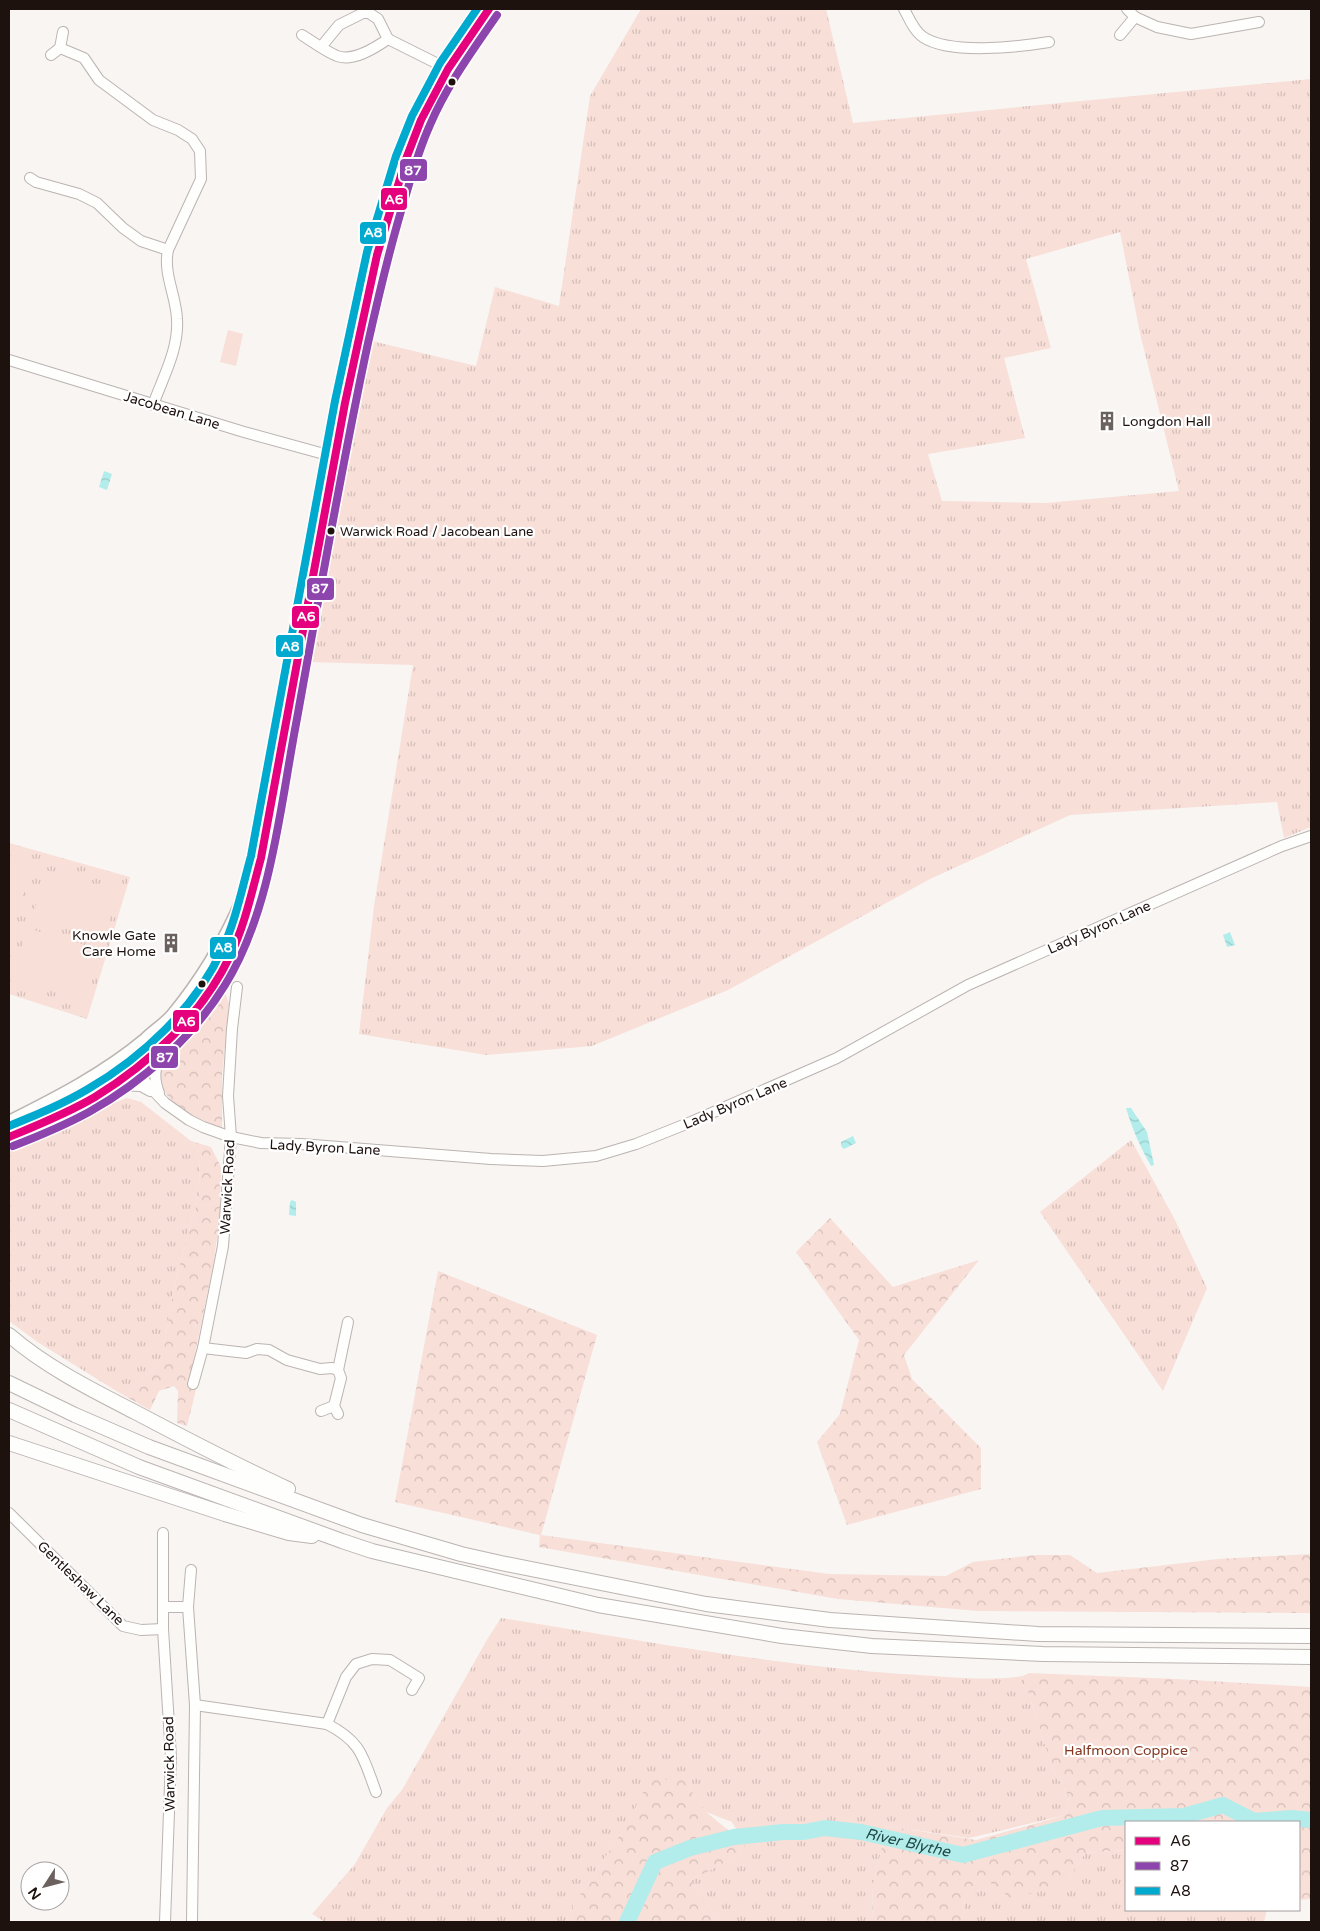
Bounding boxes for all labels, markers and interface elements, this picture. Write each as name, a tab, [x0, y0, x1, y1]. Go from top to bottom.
unlabelled marker	[447, 77, 457, 87]
line badge: 87	[399, 158, 428, 182]
text: 87	[404, 162, 422, 179]
line badge: A6	[380, 187, 408, 211]
text: A6	[384, 191, 404, 208]
line badge: A8	[359, 221, 387, 245]
text: A8	[363, 224, 383, 241]
street label: Jacobean Lane	[122, 388, 222, 433]
building icon: Longdon Hall	[1096, 410, 1118, 432]
place label: Longdon Hall	[1122, 413, 1211, 430]
place label: Warwick Road / Jacobean Lane	[340, 524, 533, 540]
marker: Warwick Road / Jacobean Lane	[326, 526, 336, 536]
line badge: 87	[306, 577, 335, 601]
text: 87	[311, 580, 329, 597]
line badge: A6	[291, 605, 320, 629]
text: A6	[296, 608, 316, 625]
line badge: A8	[275, 634, 304, 658]
text: A8	[280, 638, 300, 655]
street label: Lady Byron Lane	[1045, 897, 1154, 958]
place label: Knowle Gate Care Home	[72, 927, 156, 960]
building icon: Knowle Gate Care Home	[160, 932, 182, 954]
line badge: A8	[209, 936, 237, 960]
text: A8	[213, 939, 233, 956]
unlabelled marker	[197, 979, 207, 989]
line badge: A6	[172, 1009, 200, 1033]
text: A6	[176, 1013, 196, 1030]
line badge: 87	[150, 1045, 179, 1069]
text: 87	[156, 1049, 174, 1066]
street label: Lady Byron Lane	[681, 1074, 790, 1133]
street label: Lady Byron Lane	[269, 1136, 381, 1159]
street label: Warwick Road	[217, 1139, 238, 1235]
street label: Gentleshaw Lane	[34, 1538, 128, 1629]
street label: Warwick Road	[160, 1716, 179, 1812]
park label: Halfmoon Coppice	[1064, 1742, 1188, 1759]
legend	[1125, 1821, 1300, 1911]
water label: River Blythe	[864, 1824, 953, 1861]
text: A6	[1170, 1832, 1191, 1850]
text: 87	[1170, 1857, 1189, 1875]
north arrow	[20, 1861, 70, 1911]
text: A8	[1170, 1882, 1191, 1900]
text: N	[25, 1884, 45, 1903]

